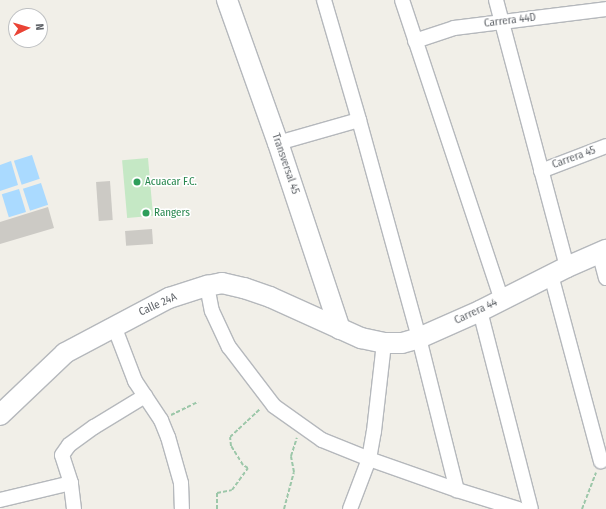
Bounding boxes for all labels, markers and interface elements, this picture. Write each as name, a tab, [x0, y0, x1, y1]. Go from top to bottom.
north arrow	[8, 8, 48, 48]
street label: Carrera 44D	[483, 11, 537, 31]
text: N	[33, 23, 46, 31]
street label: Transversal 45	[268, 132, 302, 196]
street label: Carrera 45	[550, 144, 598, 172]
place label: Acuacar F.C.	[145, 175, 197, 189]
marker: Acuacar F.C.	[132, 177, 142, 187]
place label: Rangers	[154, 206, 190, 220]
marker: Rangers	[141, 208, 151, 218]
street label: Calle 24A	[137, 291, 179, 319]
street label: Carrera 44	[452, 296, 500, 328]

